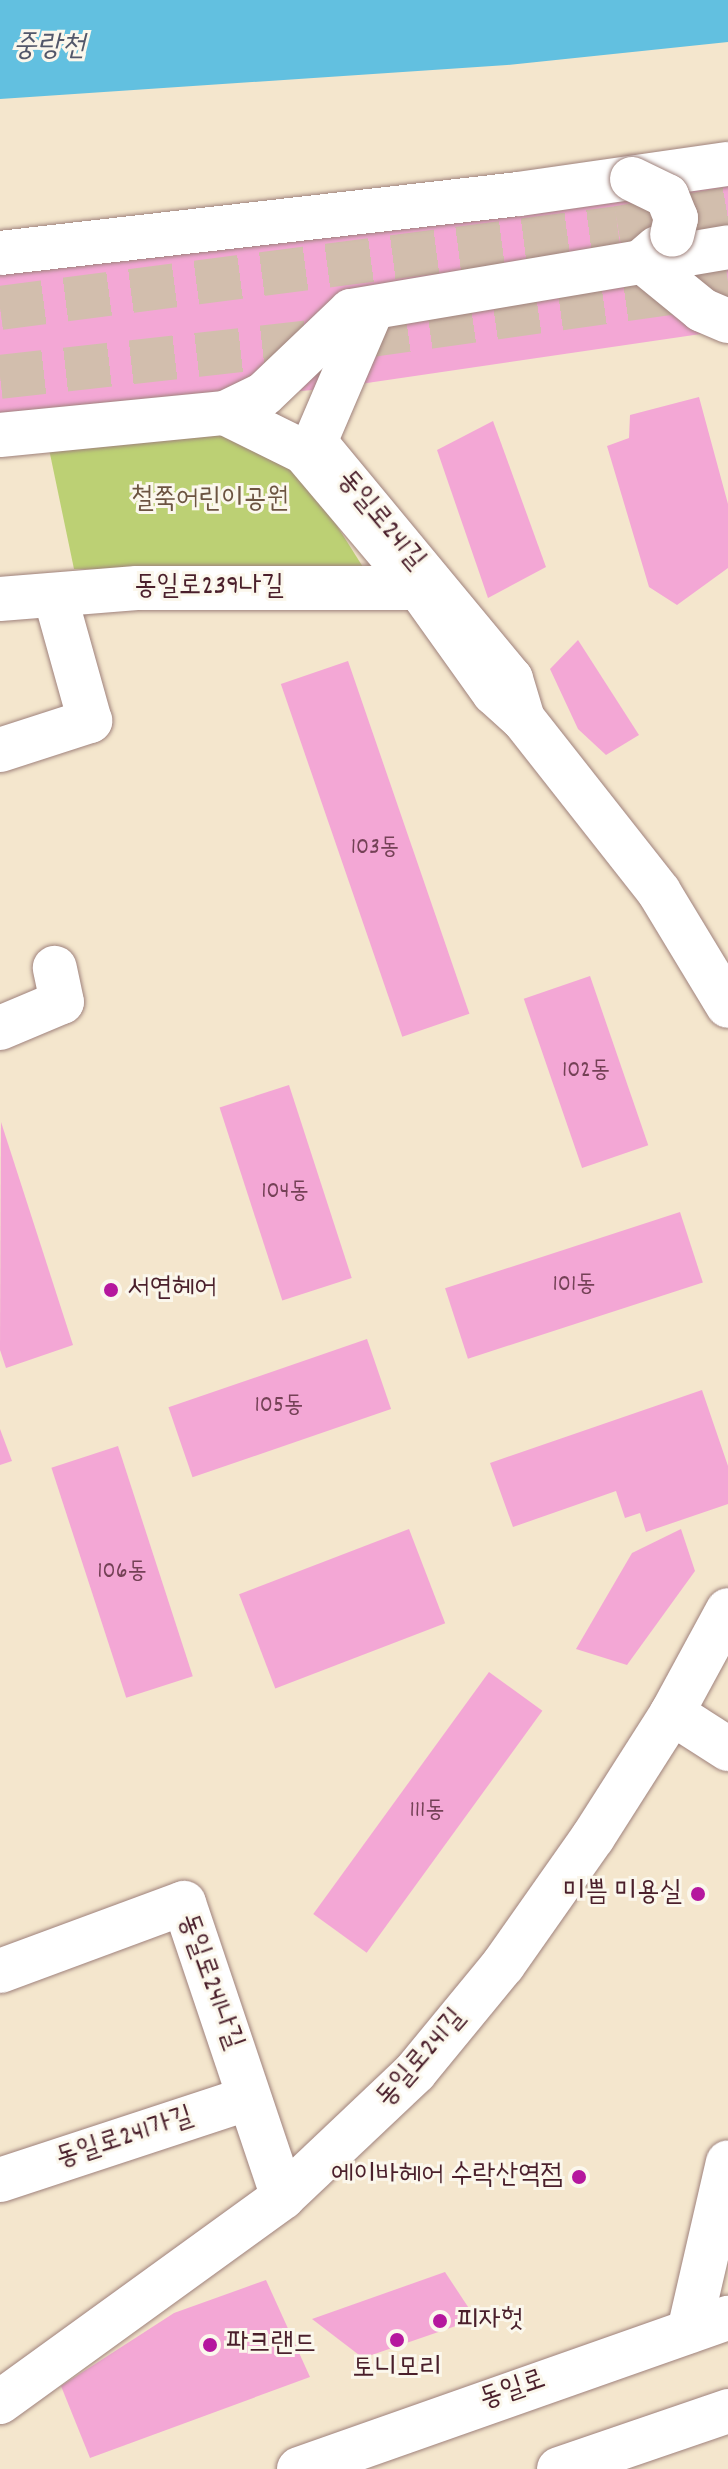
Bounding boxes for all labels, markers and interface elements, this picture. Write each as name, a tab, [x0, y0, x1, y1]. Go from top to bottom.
water label: 중랑천	[13, 31, 85, 67]
street label: 동일로241길	[329, 464, 431, 578]
park label: 철쭉어린이공원	[131, 484, 289, 518]
street label: 동일로239나길	[134, 571, 284, 605]
house number: 103동	[351, 835, 399, 863]
house number: 102동	[562, 1058, 610, 1086]
house number: 104동	[261, 1179, 309, 1207]
house number: 101동	[553, 1272, 595, 1300]
place label: 서연헤어	[127, 1273, 217, 1307]
marker: 서연헤어	[102, 1281, 120, 1299]
house number: 105동	[255, 1393, 303, 1421]
house number: 106동	[97, 1559, 147, 1587]
house number: 111동	[409, 1798, 445, 1826]
place label: 미쁨 미용실	[563, 1877, 682, 1911]
marker: 미쁨 미용실	[689, 1885, 707, 1903]
street label: 동일로241나길	[169, 1909, 249, 2055]
street label: 동일로241길	[370, 2003, 474, 2115]
street label: 동일로241가길	[52, 2101, 198, 2177]
place label: 에이바헤어 수락산역점	[331, 2160, 563, 2194]
marker: 에이바헤어 수락산역점	[570, 2168, 588, 2186]
place label: 피자헛	[456, 2304, 524, 2338]
marker: 피자헛	[431, 2312, 449, 2330]
place label: 파크랜드	[226, 2328, 316, 2362]
marker: 토니모리	[388, 2331, 406, 2349]
marker: 파크랜드	[201, 2336, 219, 2354]
place label: 토니모리	[352, 2353, 442, 2387]
street label: 동일로	[476, 2364, 550, 2418]

